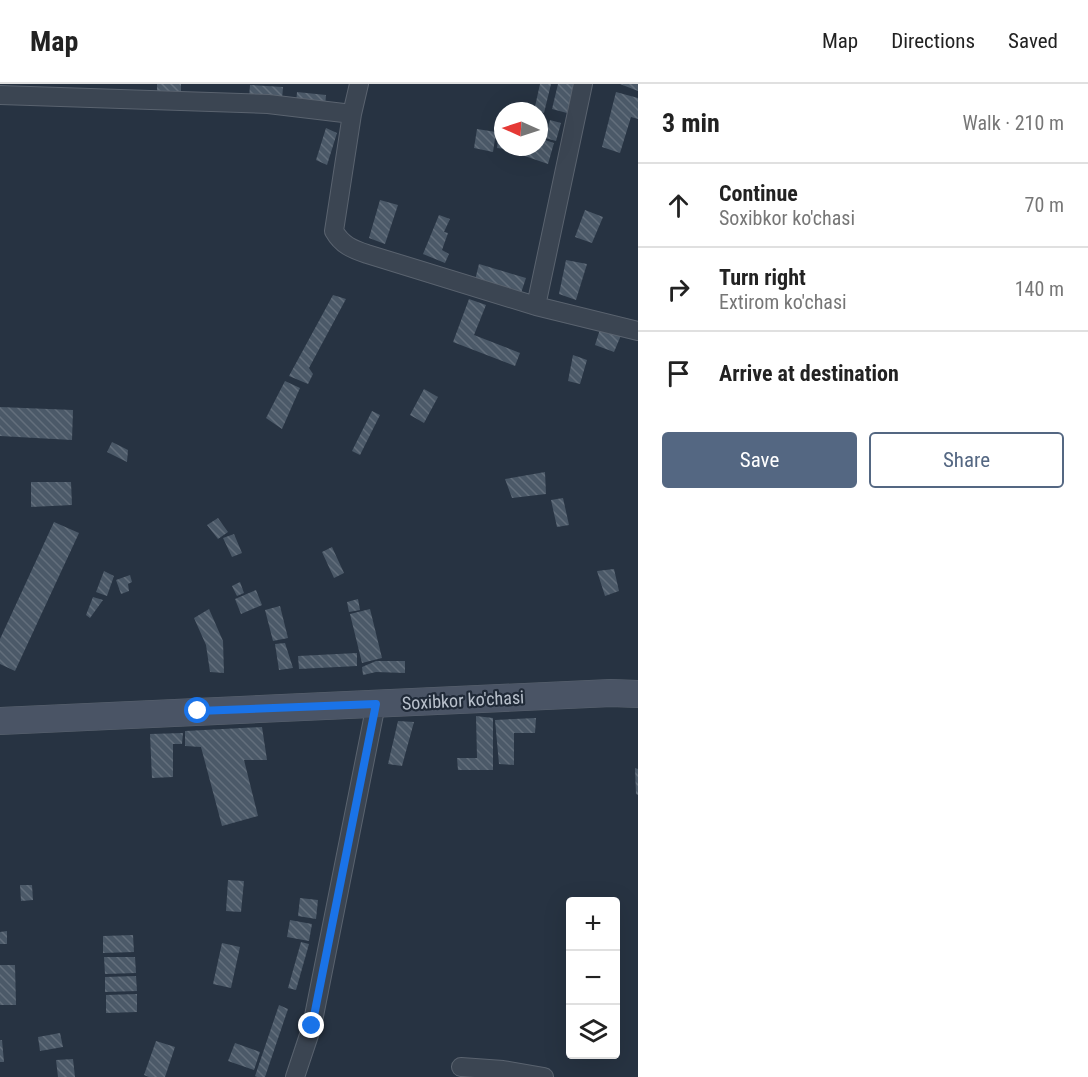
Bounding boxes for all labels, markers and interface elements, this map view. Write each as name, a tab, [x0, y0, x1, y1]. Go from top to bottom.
text: Map	[30, 25, 78, 58]
text: Map	[822, 29, 858, 53]
text: Directions	[891, 29, 975, 53]
text: Saved	[1008, 29, 1058, 53]
north arrow	[494, 102, 548, 156]
text: 3 min	[662, 108, 720, 138]
text: Walk · 210 m	[963, 111, 1064, 135]
text: Continue	[719, 181, 798, 206]
icon: ahead	[662, 189, 695, 222]
text: 70 m	[1025, 193, 1064, 217]
text: Soxibkor ko'chasi	[719, 206, 855, 230]
text: Turn right	[719, 265, 806, 290]
icon: right	[662, 273, 695, 306]
text: 140 m	[1015, 277, 1064, 301]
text: Extirom ko'chasi	[719, 290, 847, 314]
icon: arrive	[662, 357, 695, 390]
text: Arrive at destination	[719, 361, 899, 386]
button: Save	[662, 432, 857, 488]
button: Share	[869, 432, 1064, 488]
street label: Soxibkor ko'chasi	[401, 686, 525, 714]
route start	[184, 697, 210, 723]
map controls	[566, 897, 620, 1059]
button: +	[566, 897, 620, 951]
button: −	[566, 951, 620, 1005]
button: layers	[566, 1005, 620, 1059]
route end	[298, 1012, 324, 1038]

